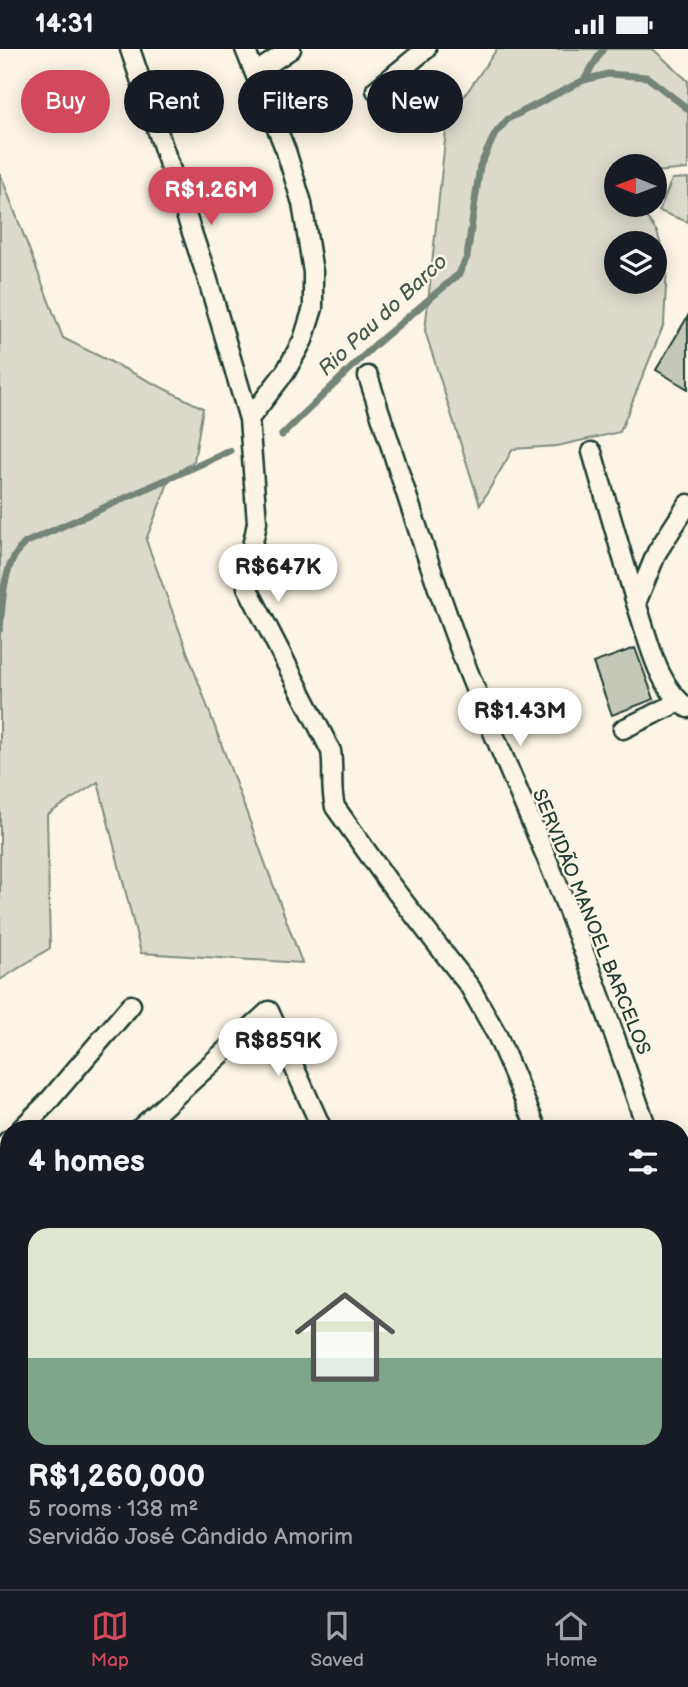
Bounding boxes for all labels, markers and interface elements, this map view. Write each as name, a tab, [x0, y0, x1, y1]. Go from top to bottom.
text: 14:31	[35, 9, 94, 40]
chip: Buy	[21, 70, 110, 133]
chip: Rent	[124, 70, 224, 133]
chip: Filters	[238, 70, 353, 133]
chip: New	[367, 70, 463, 133]
north arrow	[604, 154, 667, 217]
map controls	[604, 154, 667, 294]
pin: R$1.26M	[146, 167, 276, 227]
text: R$1.26M	[164, 176, 258, 204]
button: layers	[604, 231, 667, 294]
water label: Rio Pau do Barco	[313, 249, 453, 381]
pin: R$647K	[221, 545, 335, 604]
text: R$647K	[235, 553, 321, 581]
pin: R$1.43M	[455, 689, 585, 748]
text: R$1.43M	[474, 697, 566, 725]
street label: SERVIDÃO MANOEL BARCELOS	[527, 786, 655, 1058]
pin: R$859K	[221, 1019, 335, 1078]
text: R$859K	[234, 1027, 322, 1055]
icon: filters	[624, 1143, 662, 1181]
text: 4 homes	[28, 1144, 145, 1180]
icon: home	[282, 1274, 408, 1400]
text: R$1,260,000	[28, 1459, 205, 1495]
text: 5 rooms · 138 m²	[28, 1495, 198, 1523]
text: Servidão José Cândido Amorim	[28, 1523, 353, 1551]
tab: Map	[91, 1607, 129, 1672]
tab: Saved	[311, 1607, 364, 1672]
tab: Home	[546, 1607, 597, 1672]

